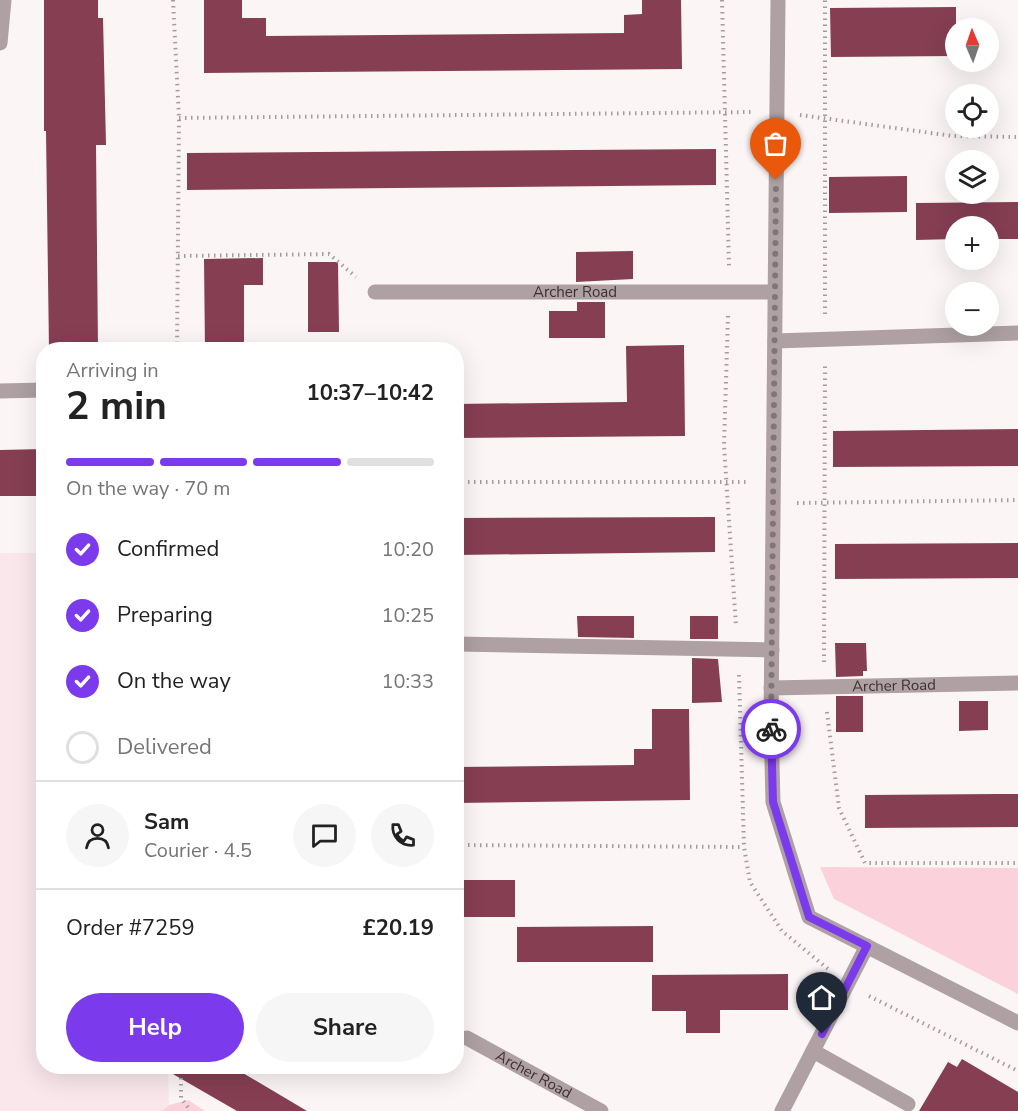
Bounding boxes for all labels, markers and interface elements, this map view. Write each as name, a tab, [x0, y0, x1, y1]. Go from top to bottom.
north arrow	[945, 18, 999, 72]
map controls	[945, 18, 999, 336]
button: locate	[945, 84, 999, 138]
pin	[750, 118, 801, 180]
icon: bag	[759, 127, 792, 160]
button: layers	[945, 150, 999, 204]
button: +	[945, 216, 999, 270]
street label: Archer Road	[533, 282, 617, 302]
button: −	[945, 282, 999, 336]
text: Arriving in	[66, 357, 159, 384]
text: 10:37–10:42	[306, 378, 434, 408]
text: 2 min	[66, 380, 167, 433]
text: On the way · 70 m	[66, 475, 230, 502]
icon: check	[66, 533, 99, 566]
text: Confirmed	[117, 534, 219, 564]
text: 10:20	[381, 536, 434, 563]
icon: check	[66, 599, 99, 632]
text: Preparing	[117, 600, 213, 630]
text: 10:25	[381, 602, 434, 629]
icon: check	[66, 665, 99, 698]
text: On the way	[117, 666, 231, 696]
text: 10:33	[381, 668, 434, 695]
street label: Archer Road	[852, 675, 936, 696]
courier	[741, 699, 801, 759]
icon: bike	[755, 713, 788, 746]
text: Delivered	[117, 732, 212, 762]
button: person	[66, 804, 129, 867]
button: chat	[293, 804, 356, 867]
button: phone	[371, 804, 434, 867]
text: Sam	[144, 807, 189, 837]
text: Courier · 4.5	[144, 837, 252, 864]
text: Order #7259	[66, 913, 195, 943]
text: £20.19	[363, 913, 434, 943]
pin	[796, 972, 847, 1034]
icon: home	[805, 981, 838, 1014]
button: Help	[66, 993, 244, 1062]
button: Share	[256, 993, 434, 1062]
street label: Archer Road	[492, 1046, 575, 1103]

